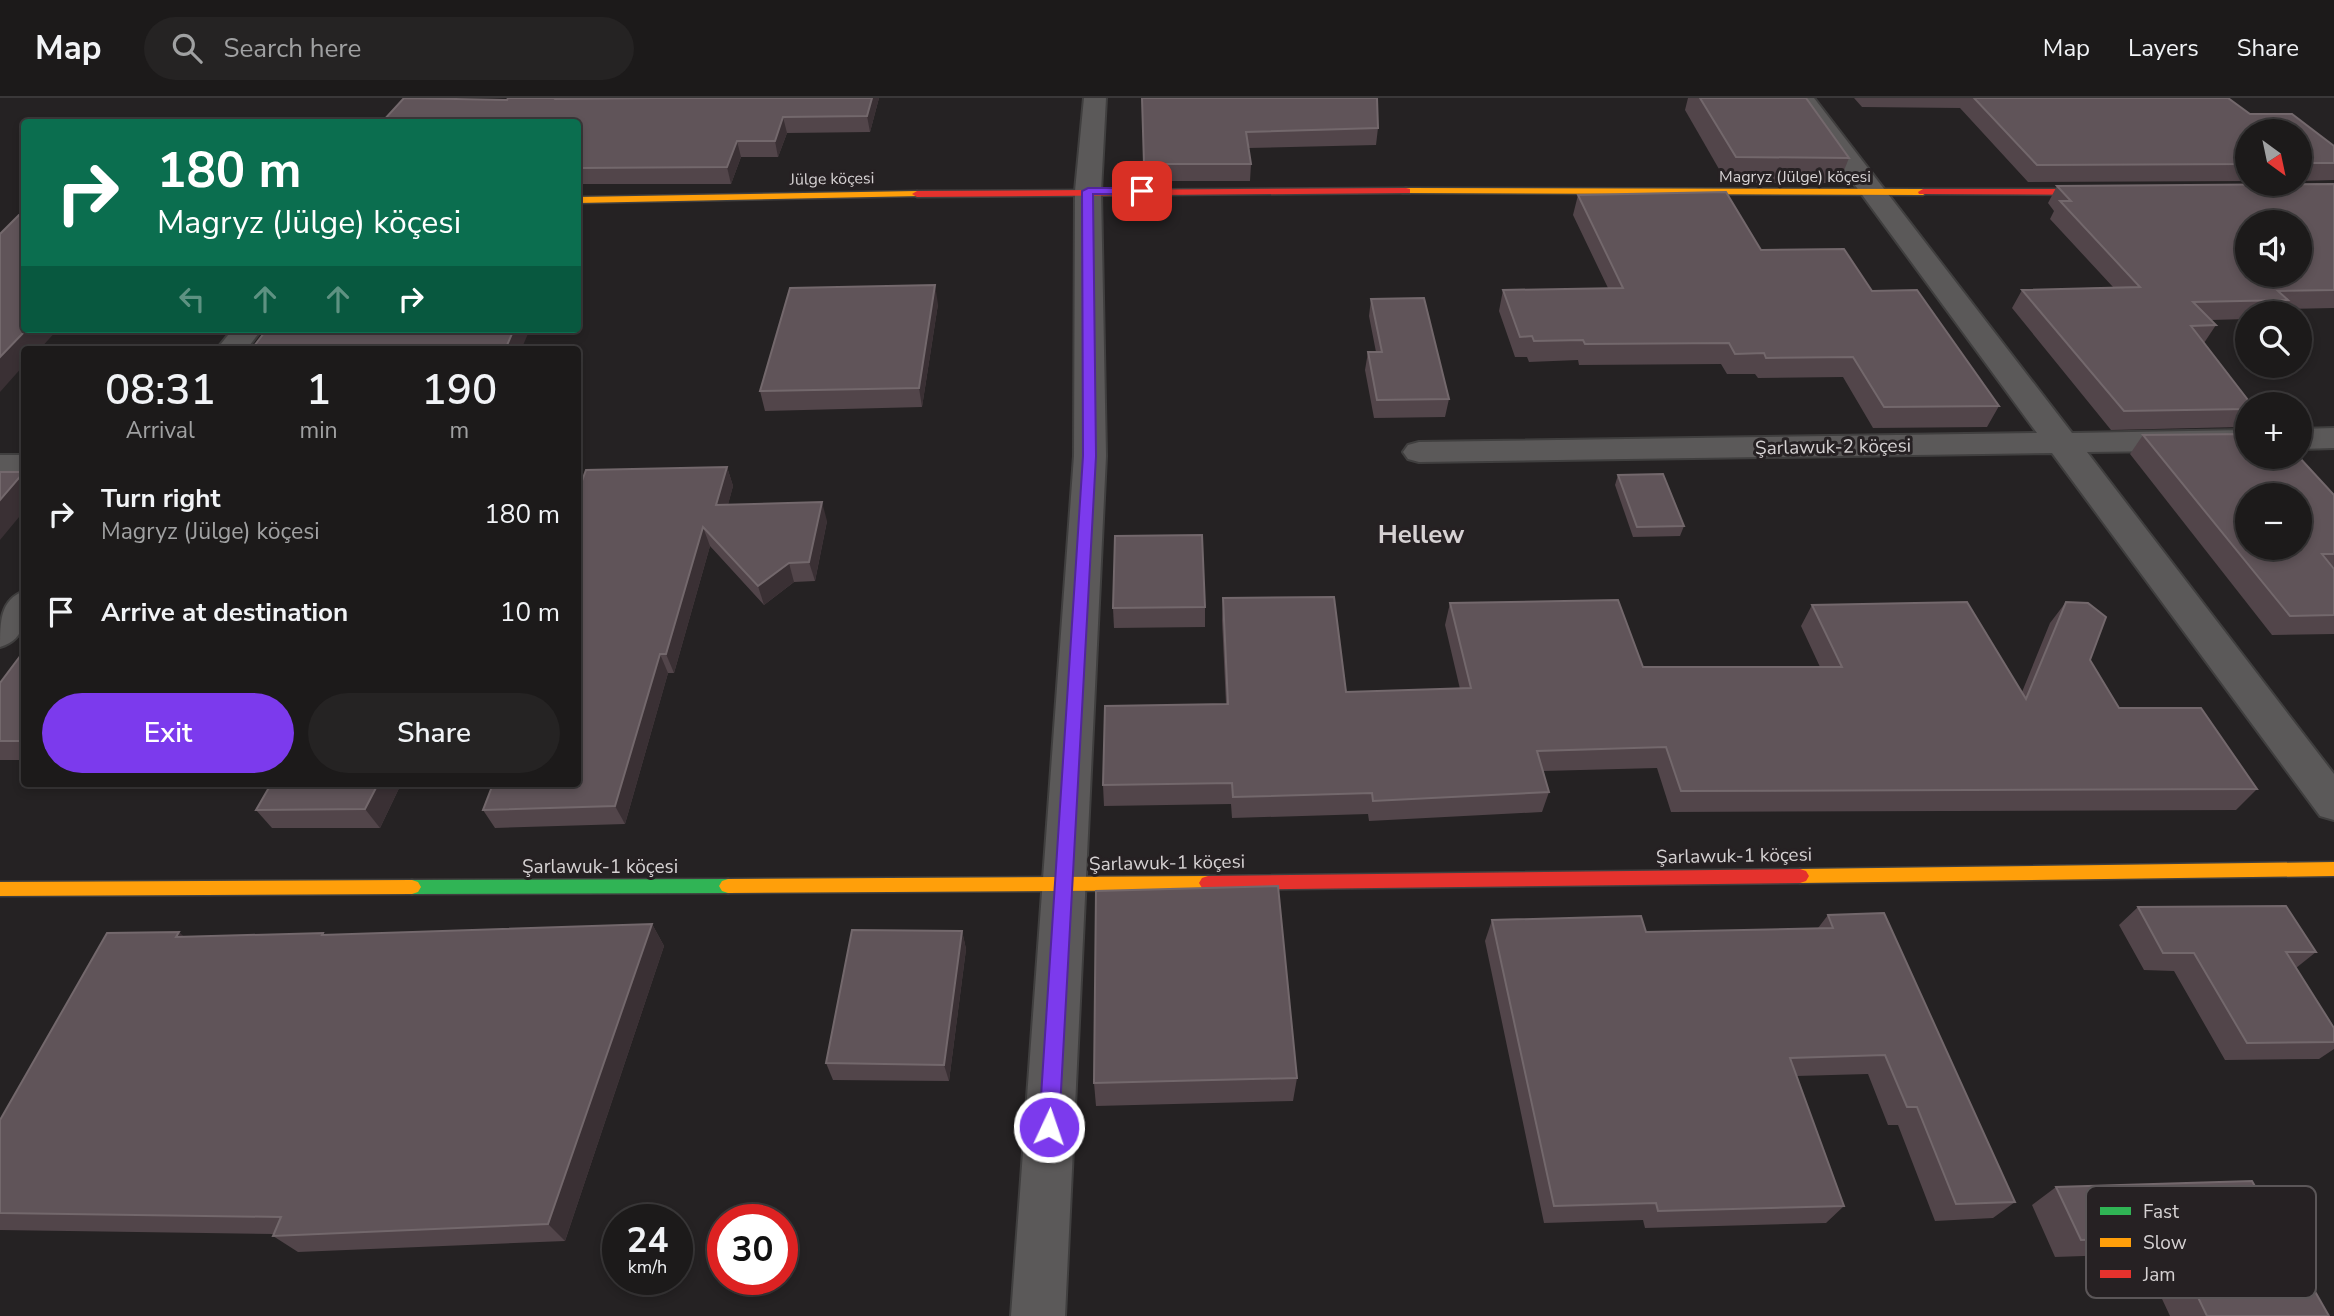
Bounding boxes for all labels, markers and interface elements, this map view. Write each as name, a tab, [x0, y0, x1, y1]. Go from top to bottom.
search box	[144, 17, 634, 80]
text: Map	[35, 26, 102, 71]
icon: search	[168, 29, 206, 67]
text: Search here	[224, 31, 361, 66]
text: Map	[2043, 32, 2090, 64]
text: Layers	[2128, 32, 2199, 64]
text: Share	[2237, 32, 2299, 64]
north arrow	[2235, 119, 2312, 196]
map controls	[2235, 119, 2312, 560]
text: 180 m	[157, 137, 301, 204]
icon: right	[42, 147, 133, 238]
pin	[1112, 161, 1172, 221]
street label: Magryz (Jülge) köçesi	[1719, 166, 1871, 188]
street label: Jülge köçesi	[788, 167, 875, 191]
icon: arrive	[1123, 172, 1161, 210]
text: Magryz (Jülge) köçesi	[157, 201, 461, 244]
button: sound	[2235, 210, 2312, 287]
icon: left	[173, 280, 211, 318]
icon: ahead	[246, 280, 284, 318]
icon: ahead	[319, 280, 357, 318]
icon: right	[392, 280, 430, 318]
button: search	[2235, 301, 2312, 378]
text: 08:31	[105, 362, 216, 419]
text: 1	[306, 362, 331, 419]
text: 190	[421, 362, 497, 419]
button: +	[2235, 392, 2312, 469]
text: Arrival	[126, 415, 195, 446]
text: min	[300, 415, 338, 446]
text: m	[449, 415, 469, 446]
street label: Şarlawuk-2 köçesi	[1755, 433, 1911, 461]
text: Turn right	[101, 481, 220, 516]
button: −	[2235, 483, 2312, 560]
icon: right	[42, 495, 80, 533]
text: 180 m	[484, 497, 560, 532]
text: Magryz (Jülge) köçesi	[101, 516, 320, 547]
district label: Hellew	[1378, 517, 1464, 552]
icon: arrive	[42, 593, 80, 631]
text: Arrive at destination	[101, 595, 348, 630]
text: 10 m	[500, 595, 560, 630]
button: Exit	[42, 693, 294, 773]
button: Share	[308, 693, 560, 773]
street label: Şarlawuk-1 köçesi	[1656, 842, 1812, 870]
street label: Şarlawuk-1 köçesi	[1089, 849, 1245, 877]
street label: Şarlawuk-1 köçesi	[522, 854, 678, 880]
position arrow	[1012, 1090, 1086, 1164]
legend	[2086, 1186, 2316, 1298]
text: Fast	[2143, 1199, 2179, 1225]
speed limit sign: 30	[707, 1204, 798, 1295]
text: 24	[626, 1217, 669, 1264]
text: Slow	[2143, 1230, 2187, 1256]
text: km/h	[628, 1255, 667, 1279]
text: Jam	[2142, 1262, 2176, 1288]

